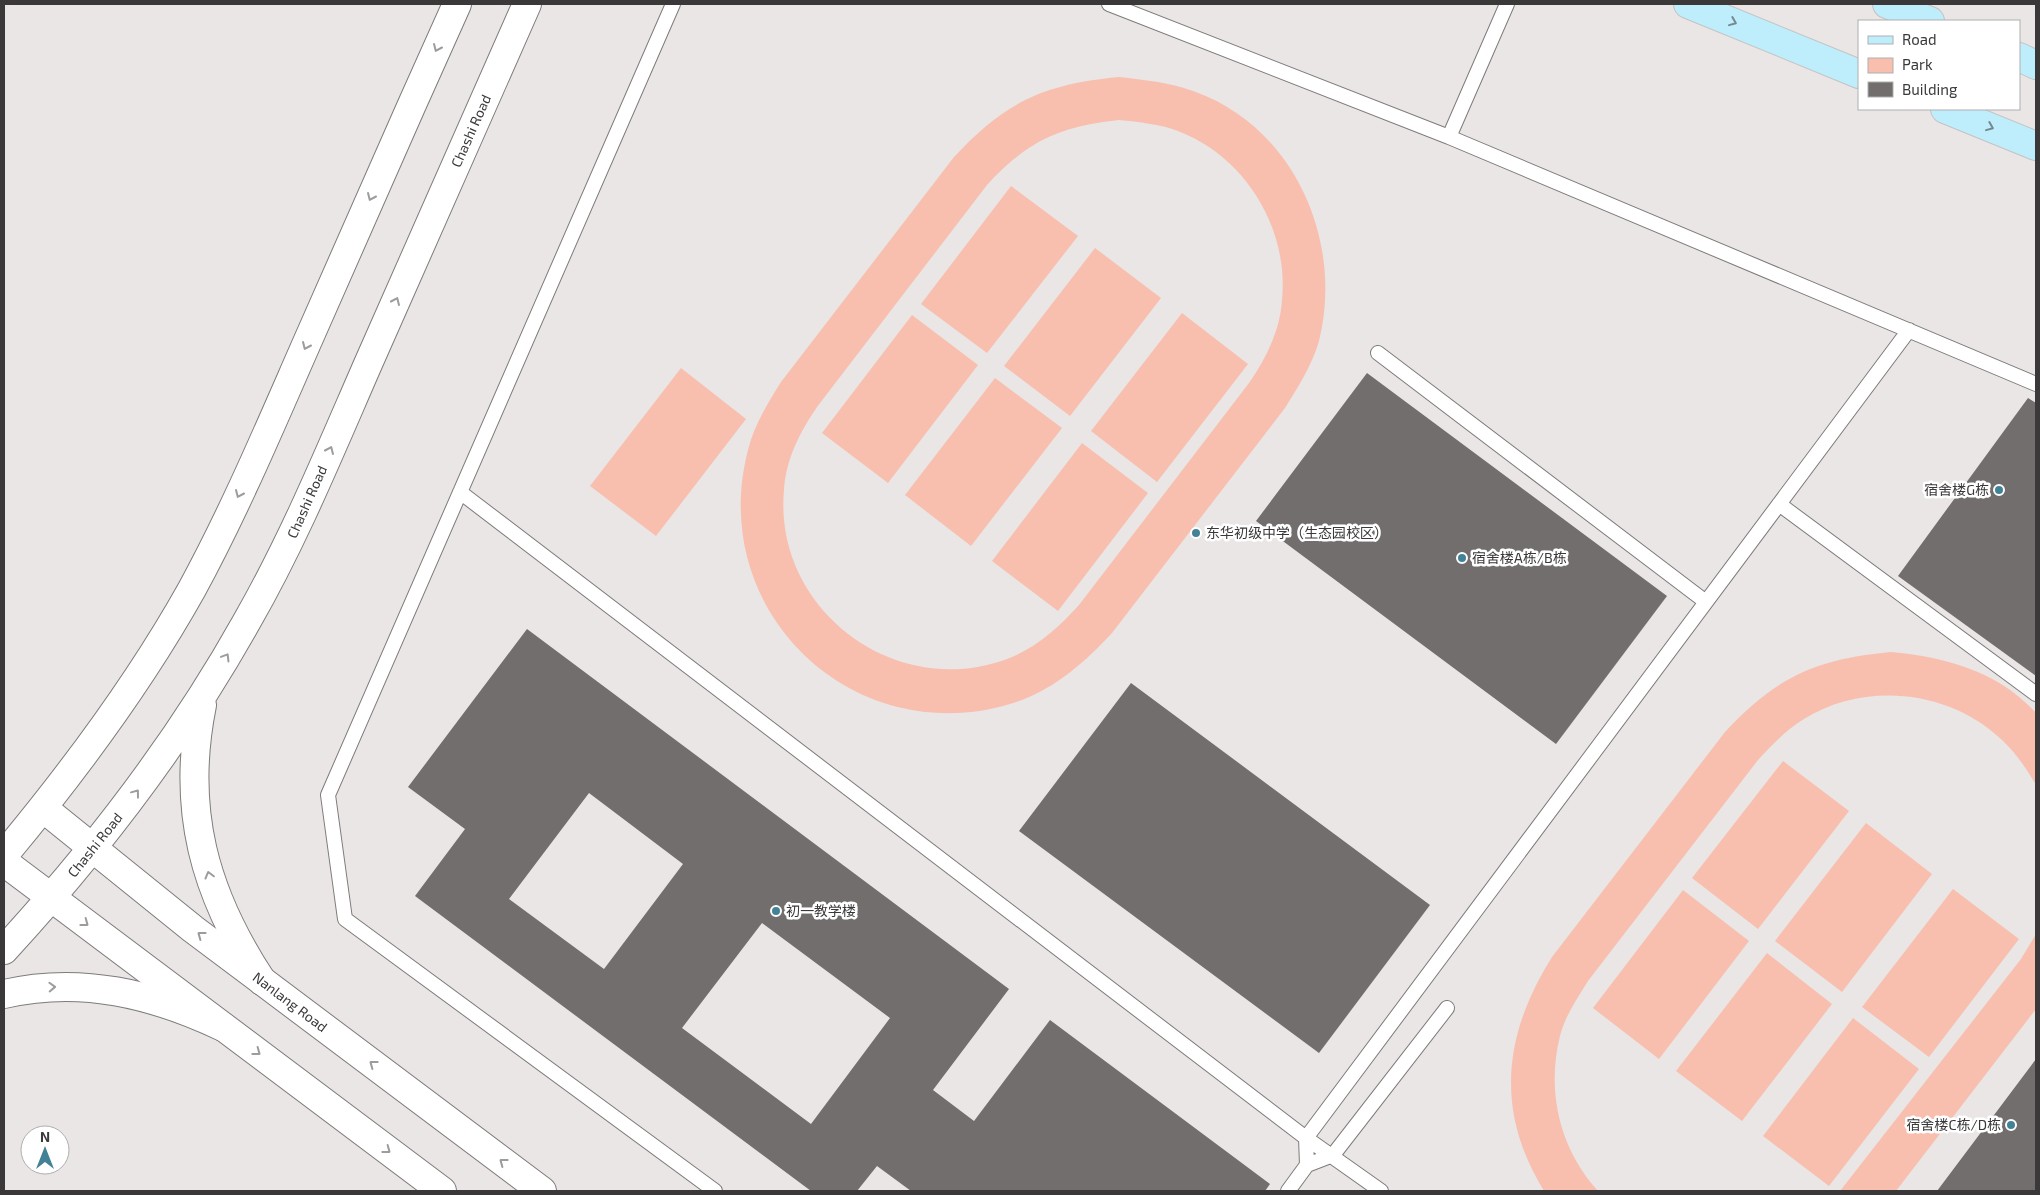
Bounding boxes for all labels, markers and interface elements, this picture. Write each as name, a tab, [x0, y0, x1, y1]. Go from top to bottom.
one-way arrow	[1728, 16, 1737, 26]
legend	[1858, 20, 2020, 110]
text: Road	[1902, 30, 1937, 48]
one-way arrow	[432, 43, 443, 52]
text: Park	[1902, 55, 1933, 73]
text: Building	[1902, 80, 1958, 98]
street label: Chashi Road	[447, 92, 494, 170]
one-way arrow	[1985, 121, 1994, 131]
one-way arrow	[367, 192, 378, 201]
one-way arrow	[390, 297, 401, 306]
one-way arrow	[301, 341, 312, 350]
one-way arrow	[324, 446, 335, 455]
street label: Chashi Road	[283, 463, 330, 541]
place label: 宿舍楼G栋	[1924, 481, 1989, 498]
marker: 宿舍楼G栋	[1993, 484, 2005, 496]
one-way arrow	[235, 489, 246, 498]
place label: 东华初级中学（生态园校区）	[1206, 524, 1388, 541]
marker: 东华初级中学（生态园校区）	[1190, 527, 1202, 539]
place label: 宿舍楼A栋/B栋	[1472, 549, 1567, 566]
marker: 宿舍楼A栋/B栋	[1456, 552, 1468, 564]
one-way arrow	[220, 654, 230, 663]
one-way arrow	[131, 790, 139, 799]
street label: Chashi Road	[63, 809, 126, 880]
one-way arrow	[204, 871, 215, 880]
place label: 初一教学楼	[786, 902, 856, 919]
marker: 初一教学楼	[770, 905, 782, 917]
one-way arrow	[79, 917, 89, 926]
one-way arrow	[198, 932, 207, 941]
street label: Nanlang Road	[250, 968, 331, 1035]
one-way arrow	[48, 982, 56, 993]
one-way arrow	[251, 1046, 261, 1055]
one-way arrow	[370, 1062, 379, 1070]
place label: 宿舍楼C栋/D栋	[1906, 1116, 2001, 1133]
marker: 宿舍楼C栋/D栋	[2005, 1119, 2017, 1131]
north arrow	[20, 1125, 70, 1175]
text: N	[40, 1128, 50, 1145]
one-way arrow	[381, 1144, 390, 1152]
one-way arrow	[499, 1159, 509, 1168]

